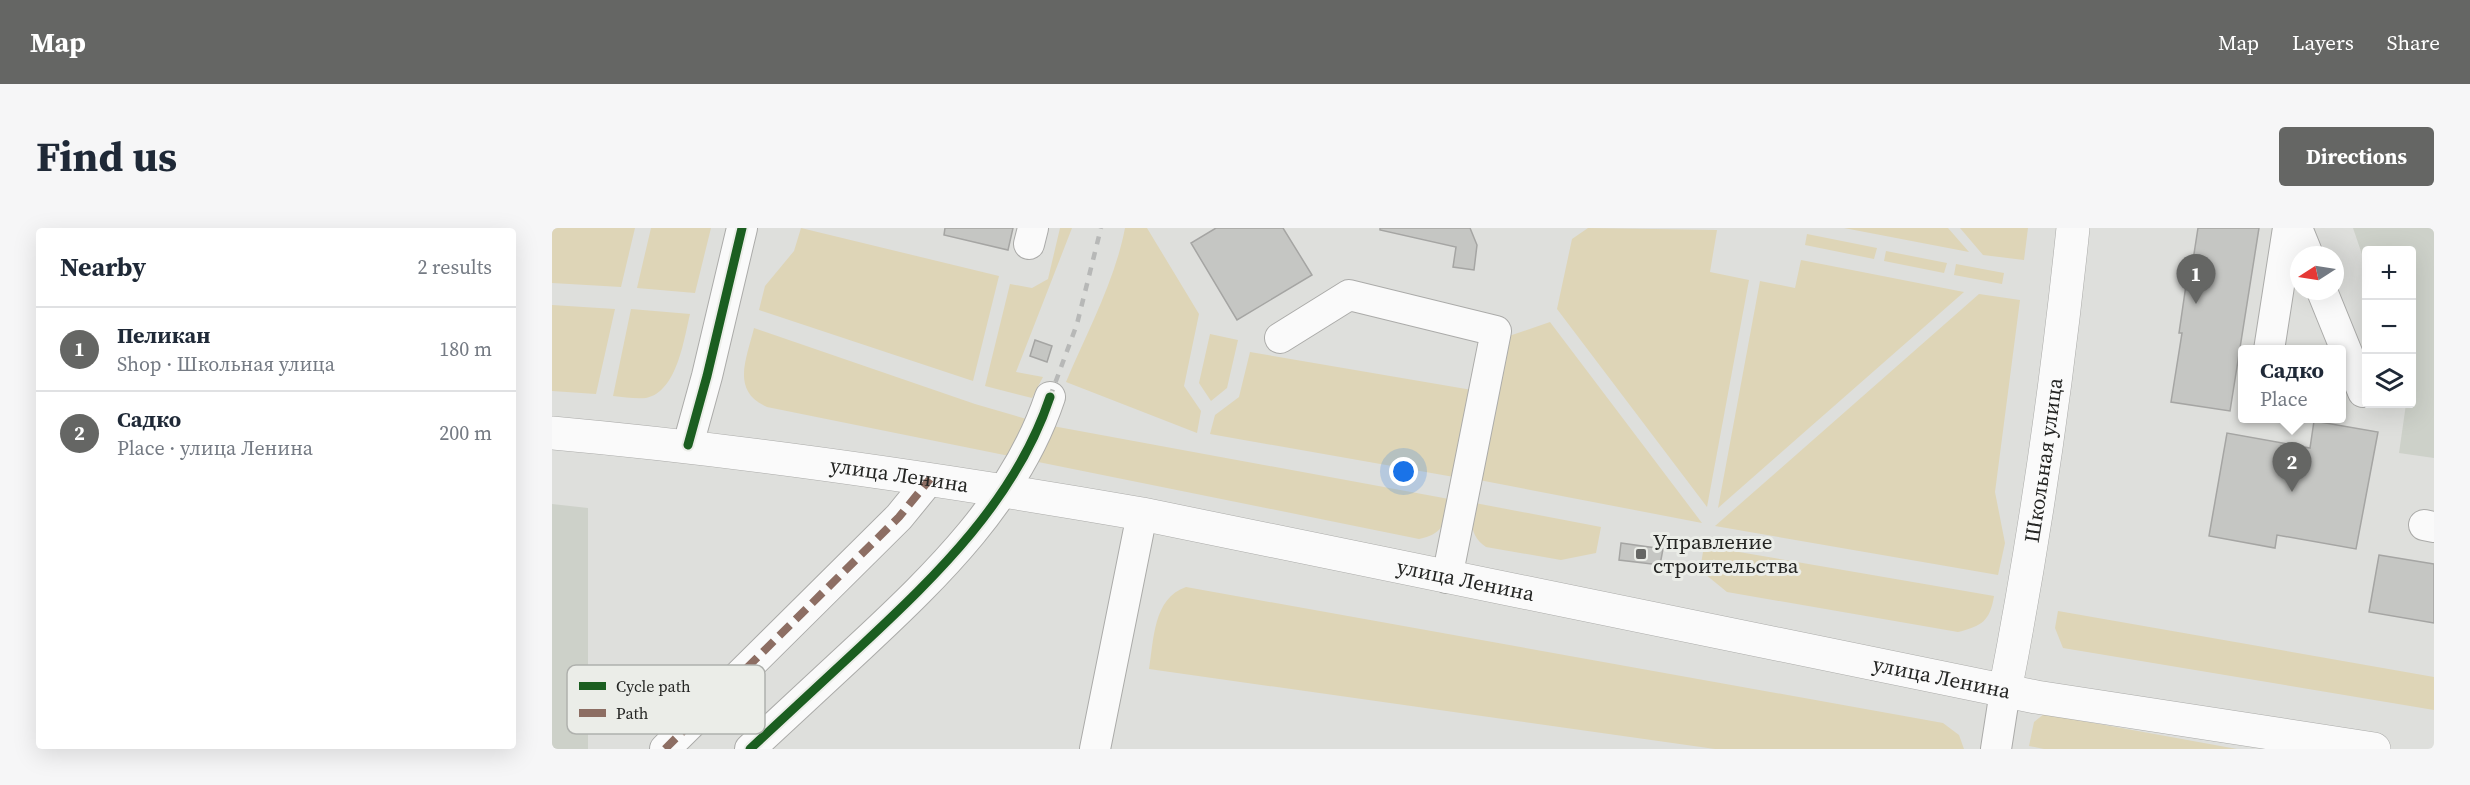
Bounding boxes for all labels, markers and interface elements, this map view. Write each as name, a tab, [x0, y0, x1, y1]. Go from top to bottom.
text: Map	[30, 23, 86, 61]
text: Map	[2218, 28, 2259, 57]
text: Layers	[2292, 28, 2354, 57]
text: Share	[2387, 28, 2440, 57]
text: Find us	[36, 127, 177, 185]
button: Directions	[2279, 127, 2434, 186]
north arrow	[2290, 246, 2344, 300]
map controls	[2362, 246, 2416, 408]
button: +	[2362, 246, 2416, 300]
text: Nearby	[60, 249, 146, 285]
text: 2 results	[417, 253, 492, 281]
pin: 1	[2176, 254, 2216, 304]
button: −	[2362, 300, 2416, 354]
text: Пеликан	[117, 320, 210, 350]
text: 1	[74, 335, 85, 363]
text: 180 m	[439, 335, 492, 363]
popup	[2238, 345, 2346, 423]
text: Shop · Школьная улица	[117, 350, 335, 378]
button: layers	[2362, 354, 2416, 408]
text: Садко	[2260, 355, 2324, 385]
street label: Школьная улица	[2017, 376, 2069, 545]
text: Place	[2260, 385, 2308, 413]
text: Садко	[117, 404, 181, 434]
text: 2	[74, 419, 85, 447]
text: 200 m	[439, 419, 492, 447]
text: Place · улица Ленина	[117, 434, 313, 462]
pin: 2	[2272, 442, 2312, 492]
street label: улица Ленина	[828, 450, 971, 499]
your location	[1389, 457, 1418, 486]
place label: Управление строительства	[1653, 527, 1799, 580]
marker: Управление строительства	[1634, 547, 1648, 561]
street label: улица Ленина	[1394, 552, 1537, 608]
street label: улица Ленина	[1870, 649, 2013, 705]
legend	[567, 665, 765, 734]
text: Cycle path	[616, 675, 691, 697]
text: Path	[616, 702, 649, 724]

